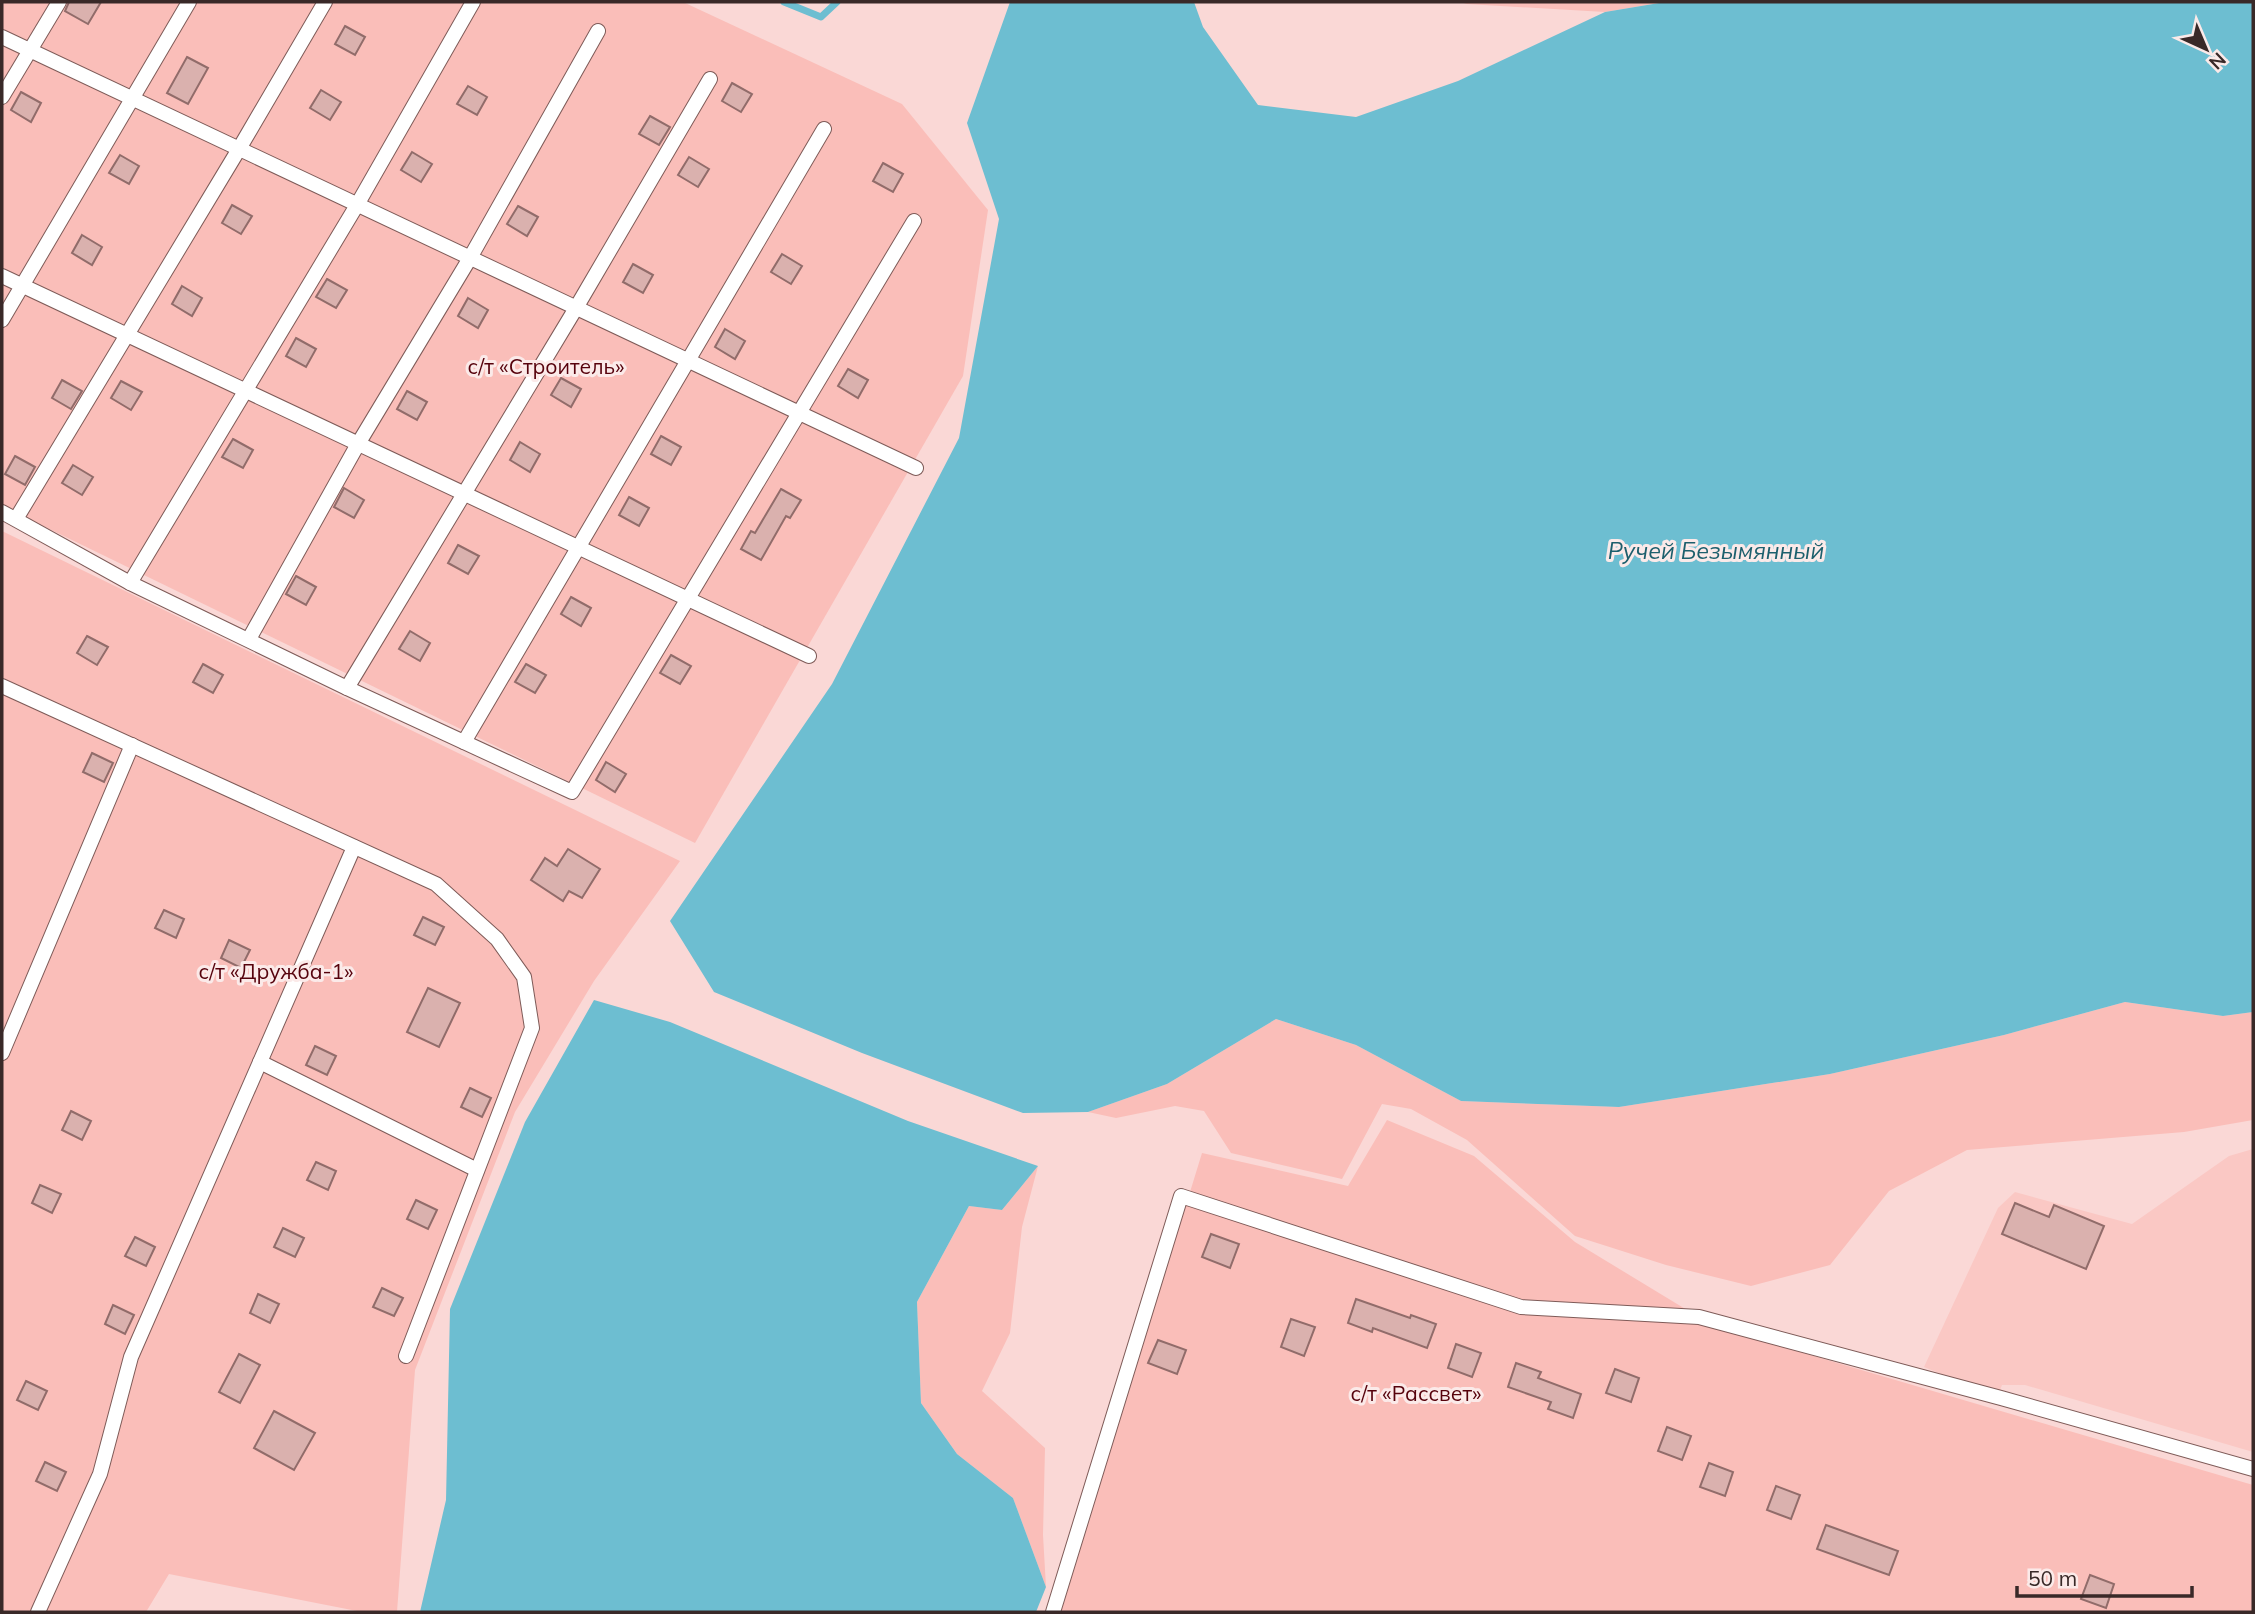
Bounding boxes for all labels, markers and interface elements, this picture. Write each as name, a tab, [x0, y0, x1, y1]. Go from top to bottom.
north arrow	[2171, 14, 2241, 84]
text: N	[2204, 48, 2231, 75]
park label: с/т «Строитель»	[468, 353, 624, 379]
water label: Ручей Безымянный	[1608, 536, 1824, 565]
park label: с/т «Дружба-1»	[199, 958, 353, 984]
park label: с/т «Рассвет»	[1351, 1380, 1481, 1406]
scale bar	[2017, 1554, 2192, 1598]
text: 50 m	[2028, 1565, 2077, 1591]

